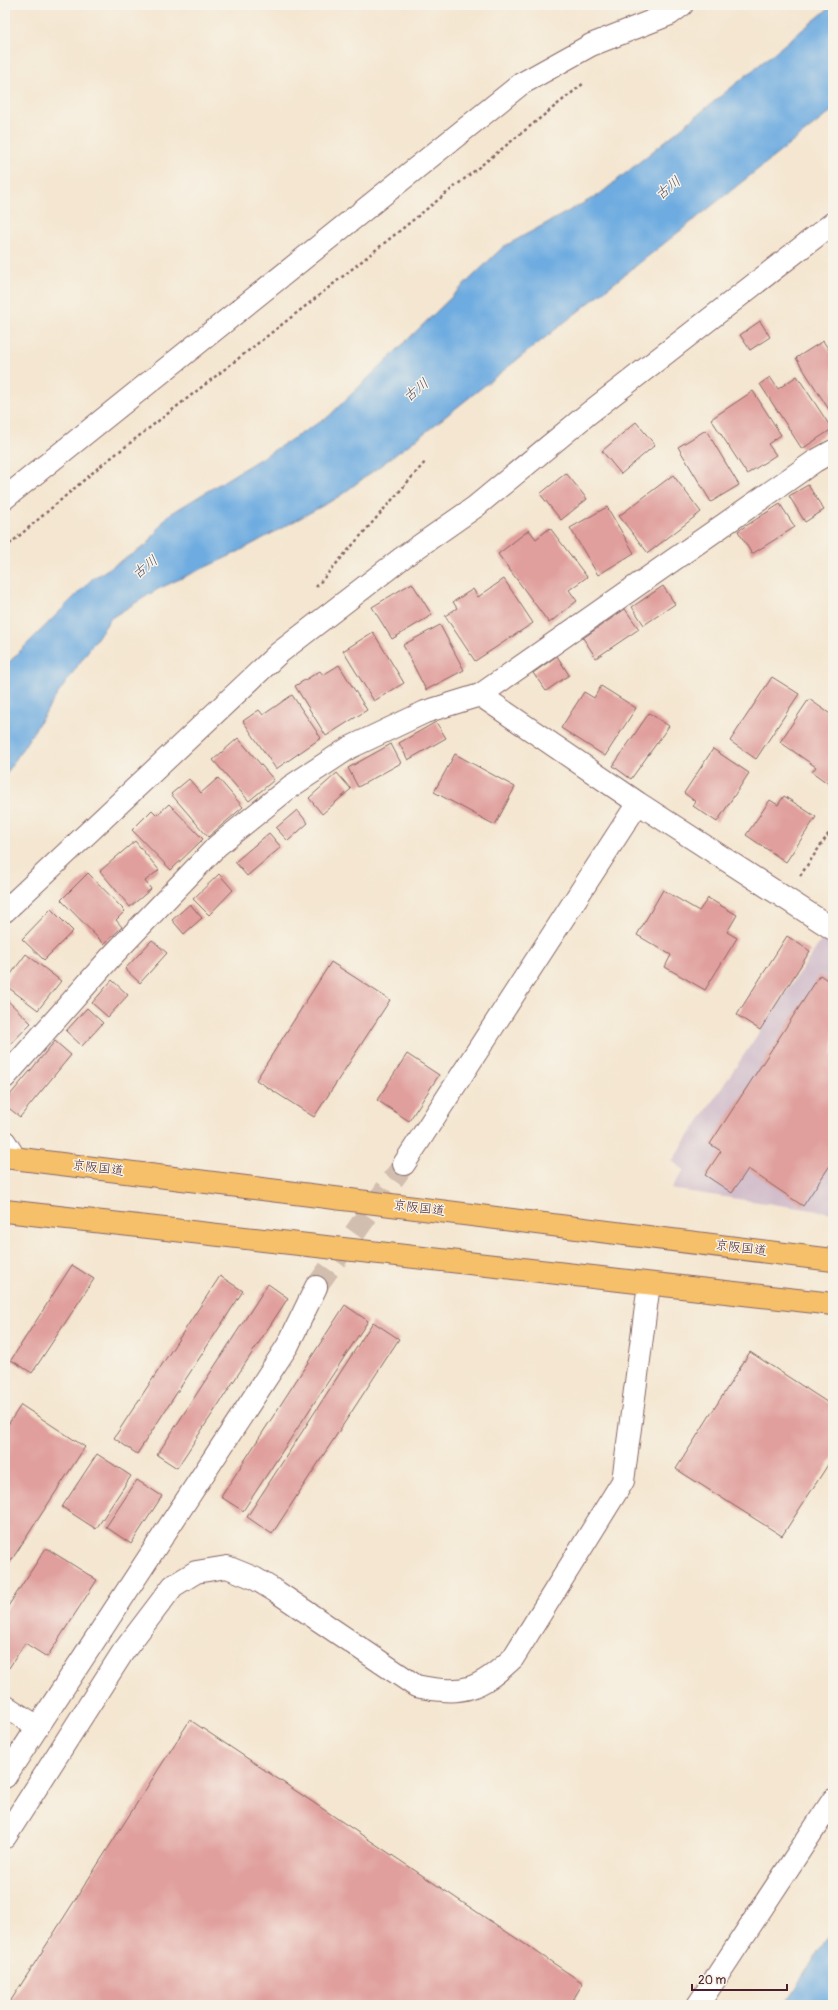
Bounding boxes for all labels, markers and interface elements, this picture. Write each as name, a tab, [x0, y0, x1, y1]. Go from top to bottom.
water label: 古川	[652, 173, 684, 203]
water label: 古川	[400, 375, 432, 405]
water label: 古川	[129, 552, 161, 582]
street label: 京阪国道	[71, 1157, 125, 1179]
street label: 京阪国道	[392, 1197, 446, 1219]
street label: 京阪国道	[714, 1237, 768, 1259]
scale bar	[692, 1966, 787, 1992]
text: 20 m	[698, 1973, 727, 1988]

